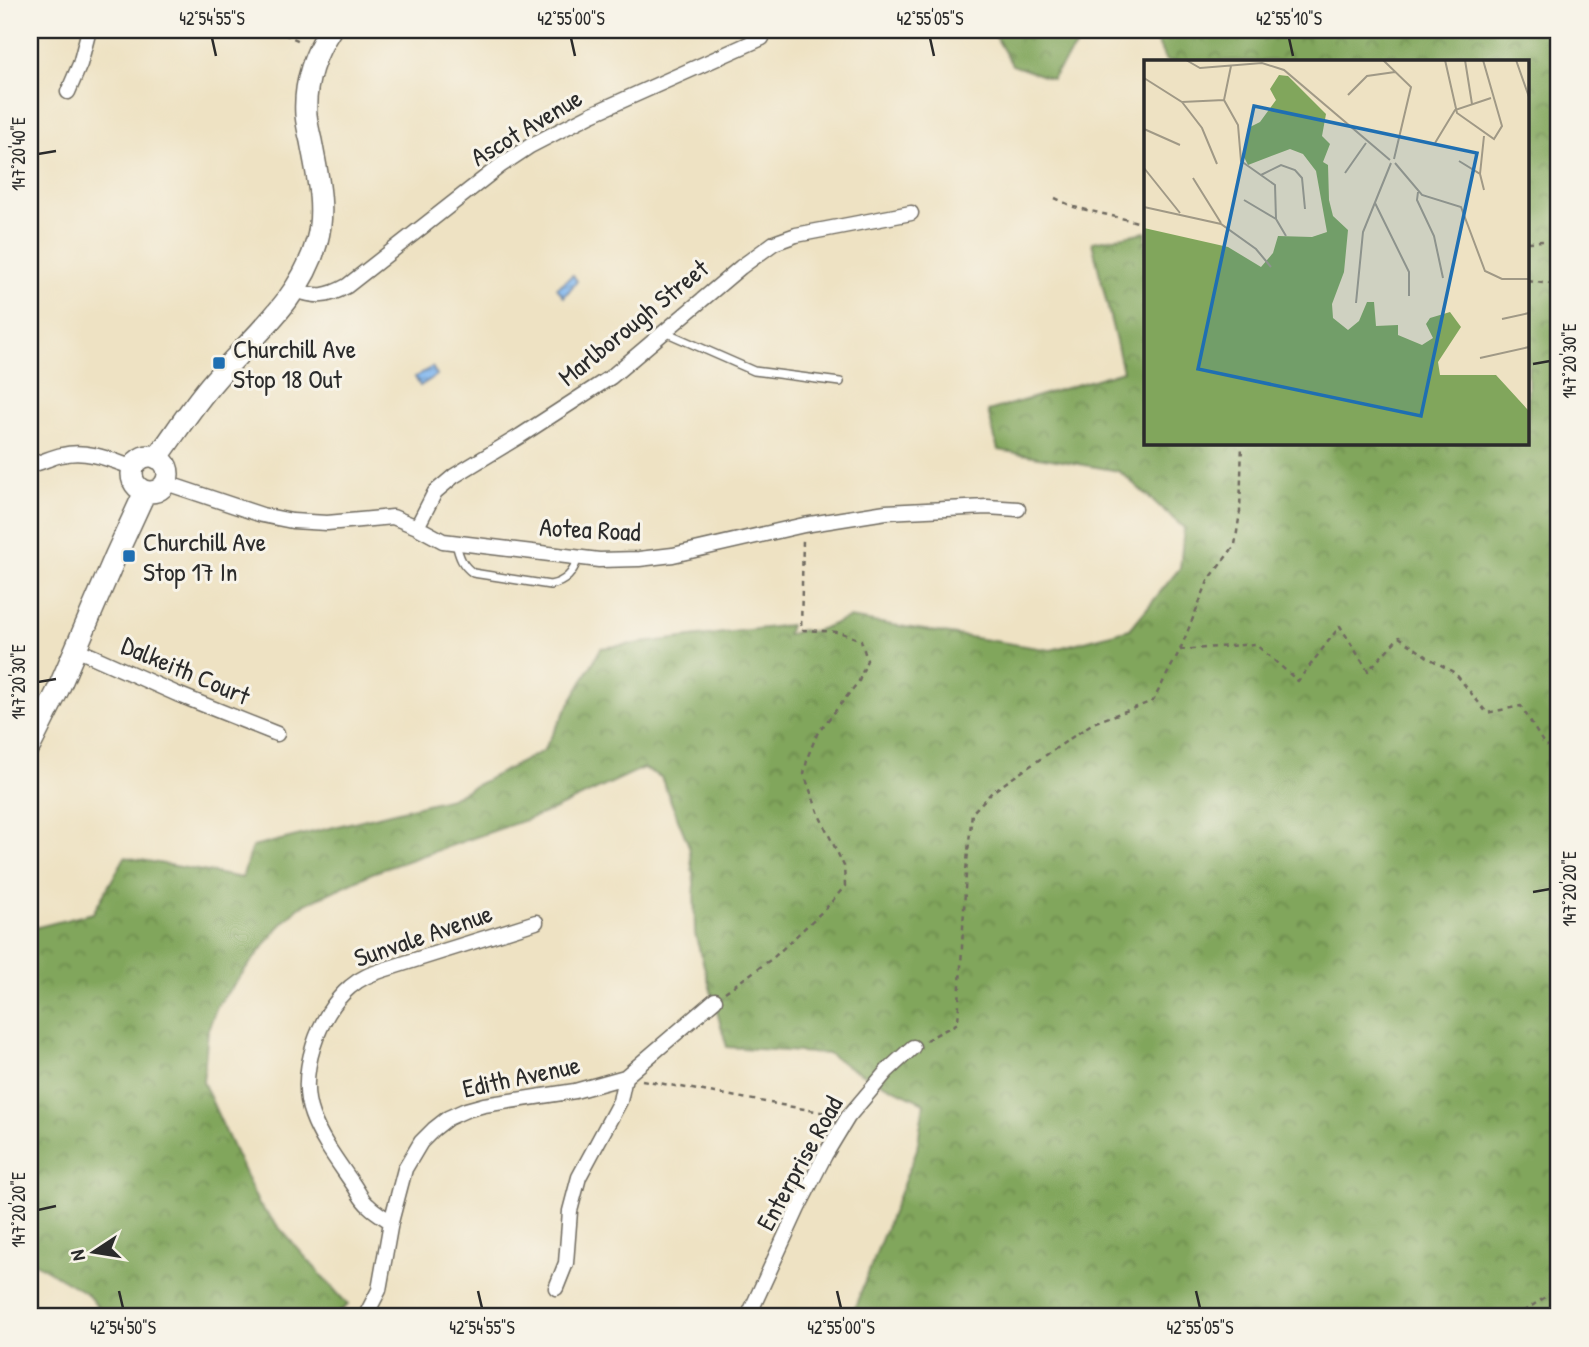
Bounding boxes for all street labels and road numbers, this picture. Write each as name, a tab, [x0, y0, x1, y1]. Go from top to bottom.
street label: Ascot Avenue	[464, 80, 588, 174]
street label: Marlborough Street	[551, 250, 716, 393]
street label: Aotea Road	[539, 509, 641, 549]
street label: Dalkeith Court	[116, 627, 257, 713]
street label: Sunvale Avenue	[349, 895, 497, 975]
street label: Edith Avenue	[459, 1046, 583, 1106]
street label: Enterprise Road	[748, 1090, 850, 1236]

